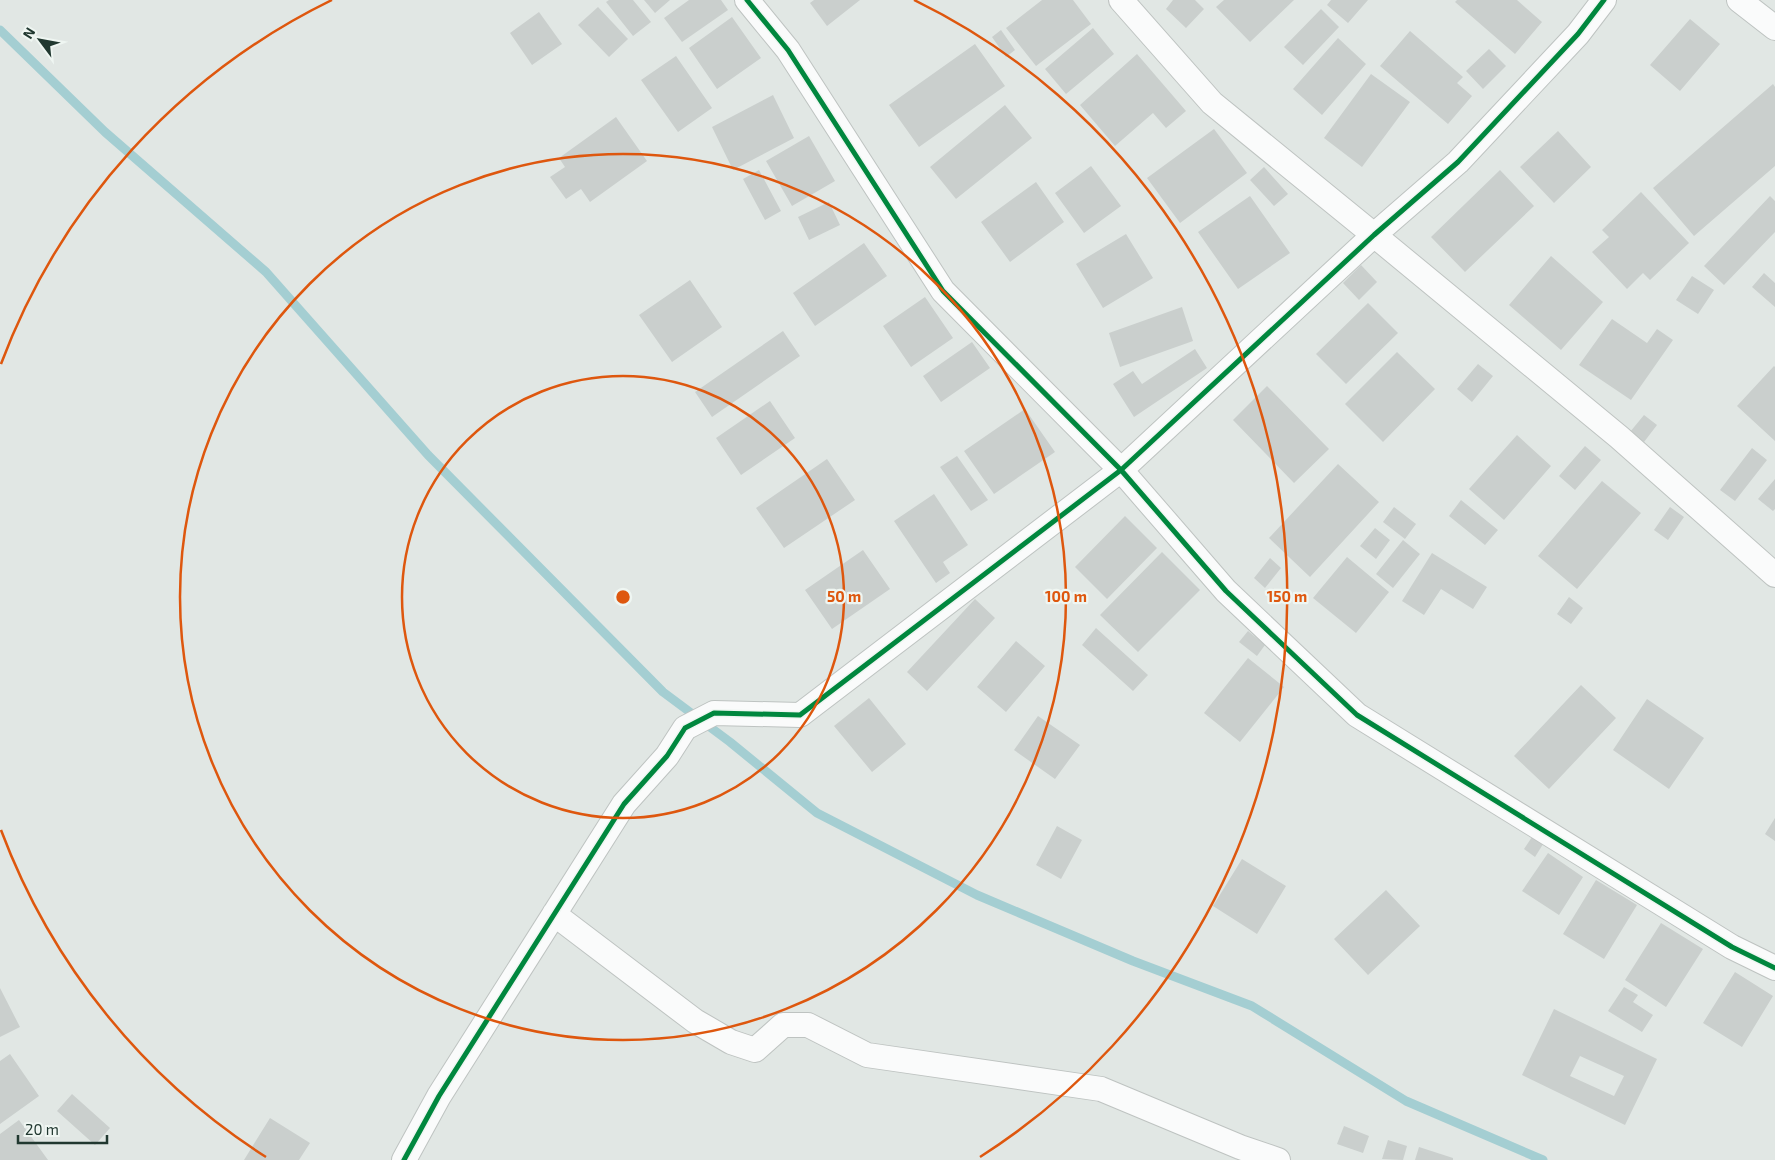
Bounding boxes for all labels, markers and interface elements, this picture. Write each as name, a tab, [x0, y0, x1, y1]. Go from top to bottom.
north arrow	[15, 15, 65, 65]
text: N	[19, 24, 38, 42]
text: 50 m	[827, 587, 861, 605]
text: 100 m	[1045, 587, 1087, 605]
text: 150 m	[1267, 587, 1307, 605]
centre of rings	[614, 588, 632, 606]
scale bar	[18, 1112, 106, 1144]
text: 20 m	[25, 1120, 59, 1138]

